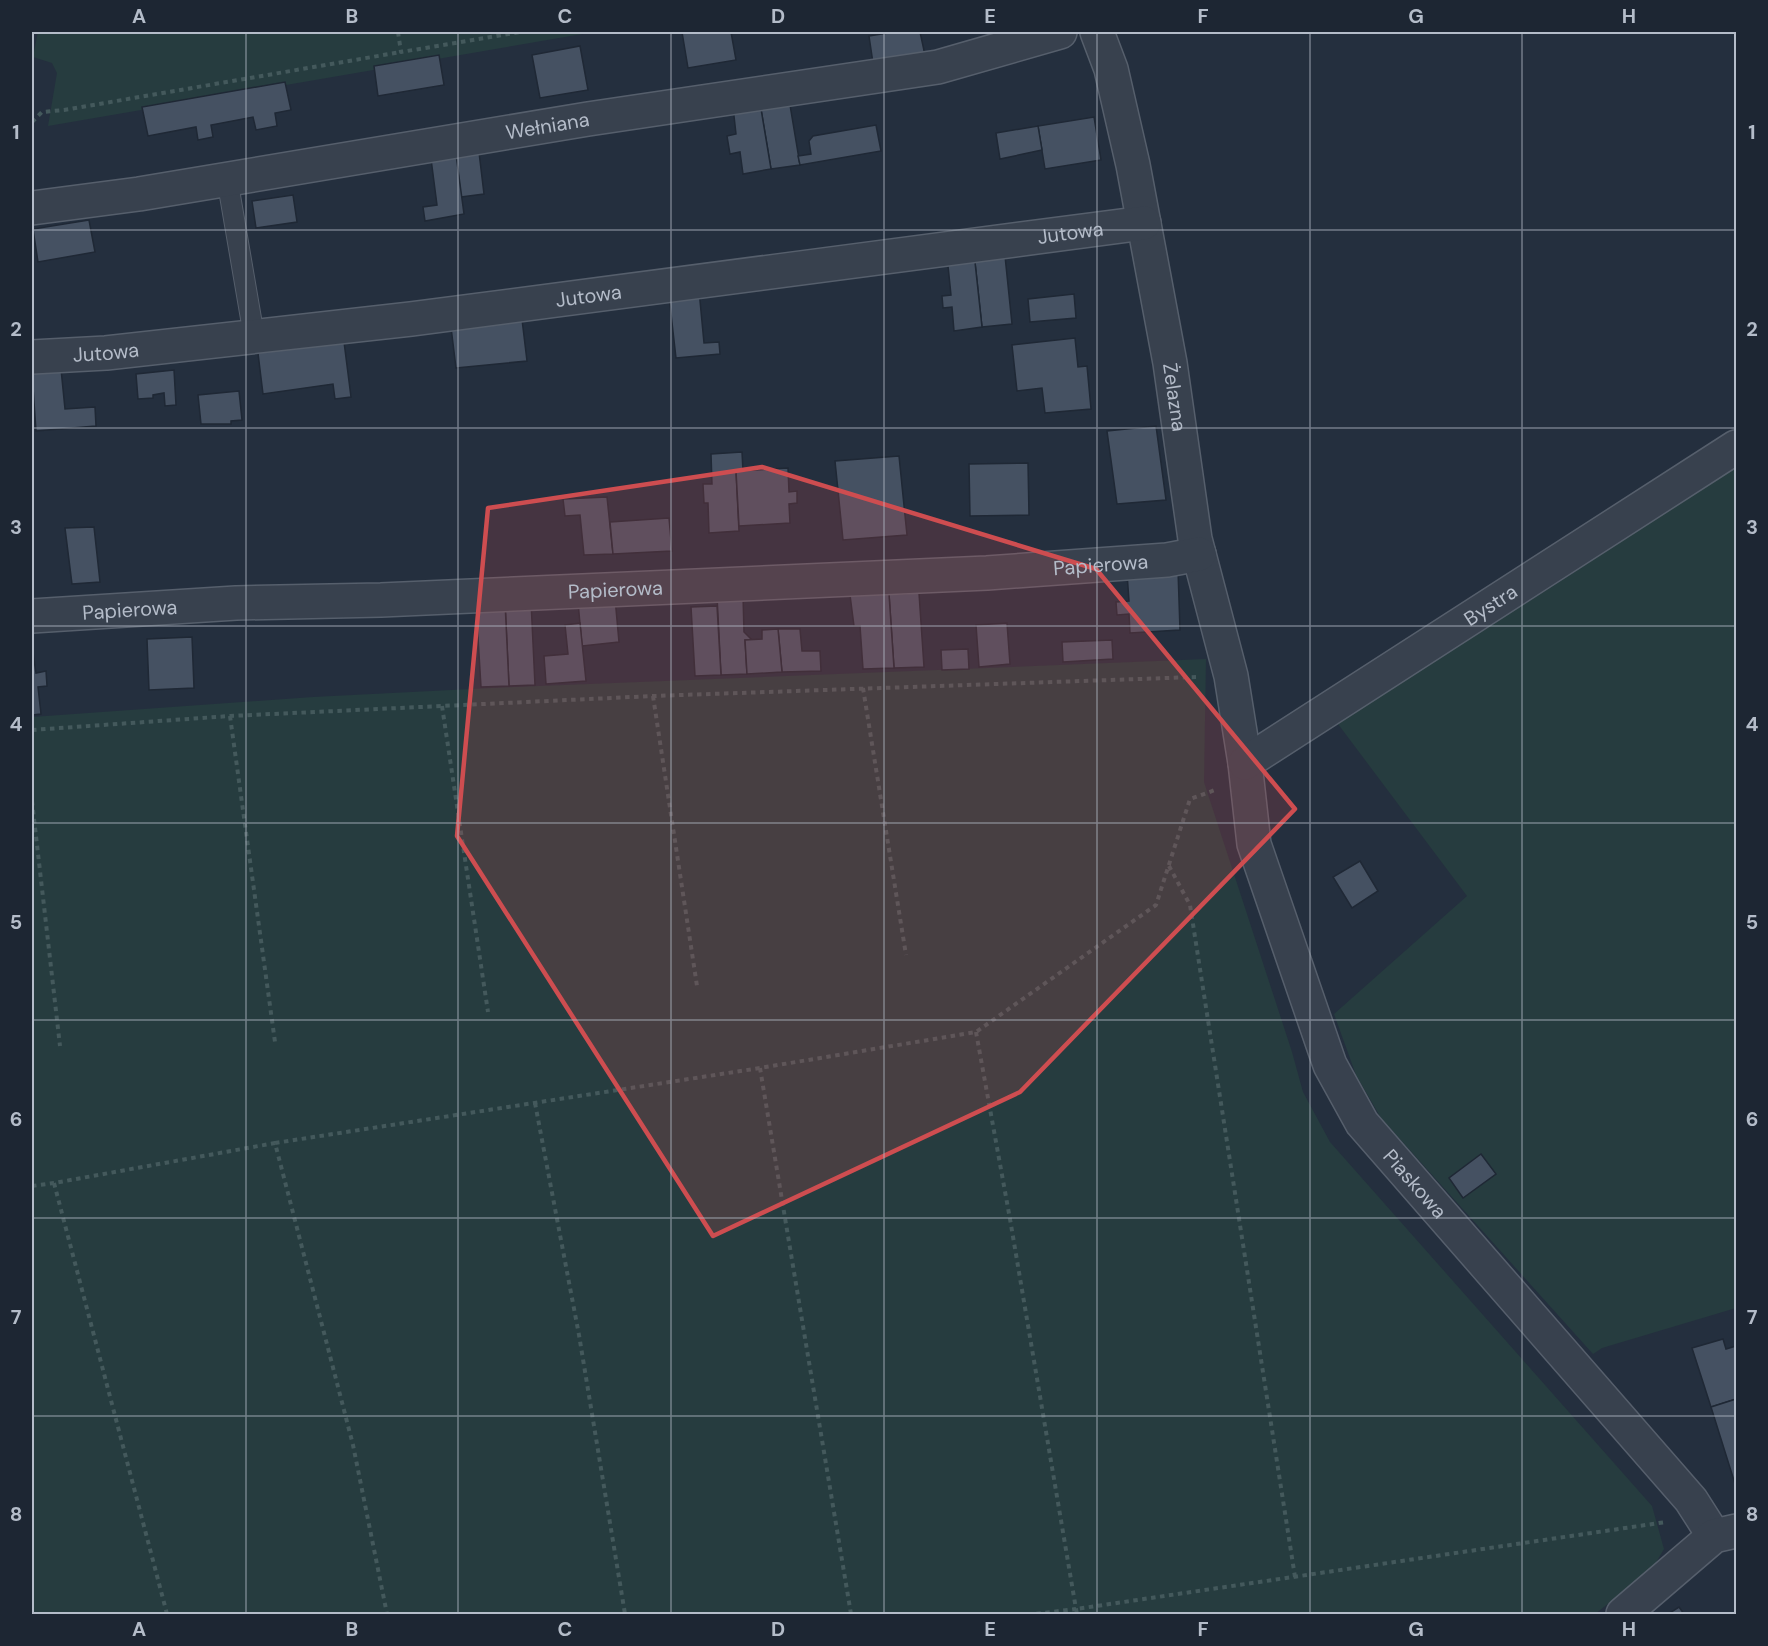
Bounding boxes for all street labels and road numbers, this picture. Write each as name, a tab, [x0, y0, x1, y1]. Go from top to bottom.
street label: Wełniana	[504, 106, 591, 146]
street label: Jutowa	[1036, 215, 1105, 250]
street label: Jutowa	[554, 279, 623, 313]
street label: Jutowa	[72, 336, 140, 368]
street label: Żelazna	[1157, 361, 1193, 433]
street label: Papierowa	[1052, 548, 1149, 581]
street label: Papierowa	[567, 574, 663, 605]
street label: Bystra	[1459, 578, 1522, 632]
street label: Papierowa	[82, 594, 178, 626]
street label: Piaskowa	[1378, 1143, 1452, 1224]

